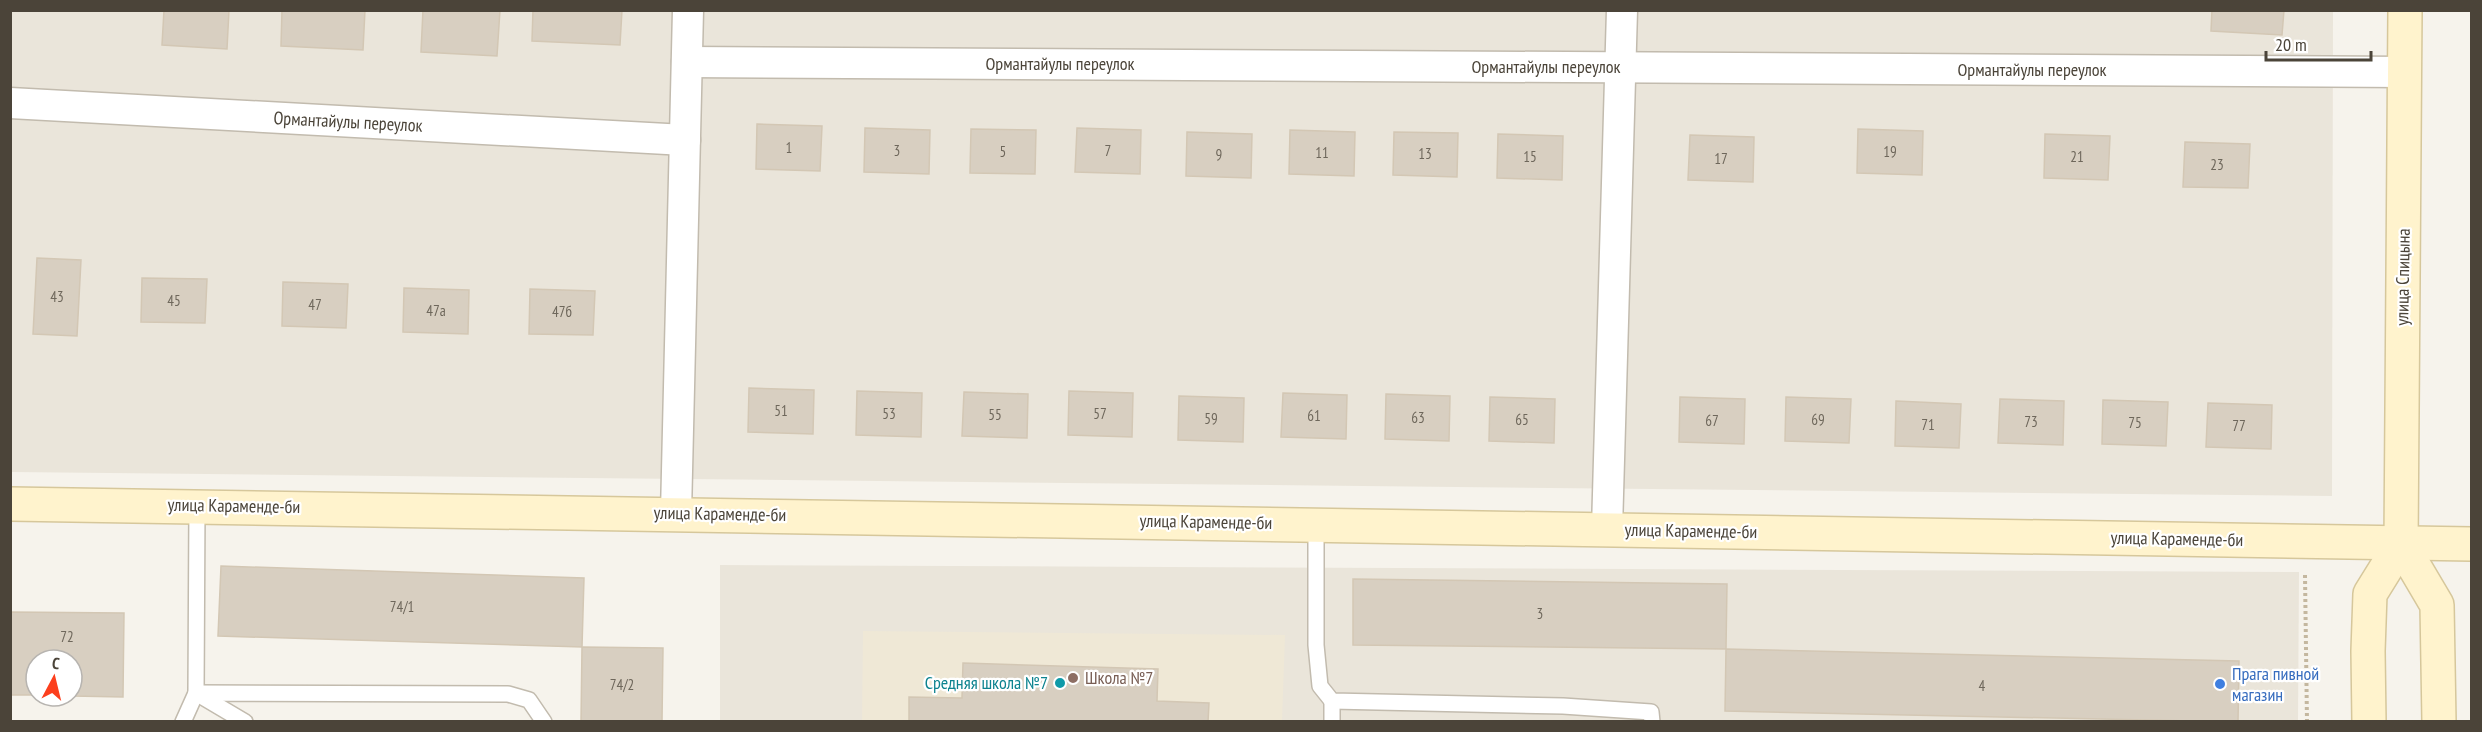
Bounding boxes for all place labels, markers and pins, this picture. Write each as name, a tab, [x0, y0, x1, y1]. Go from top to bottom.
place label: Прага пивной магазин	[2232, 662, 2319, 706]
place label: Школа №7	[1085, 666, 1153, 689]
place label: Средняя школа №7	[925, 671, 1048, 694]
marker: Школа №7	[1066, 671, 1080, 685]
marker: Средняя школа №7	[1053, 676, 1067, 690]
marker: Прага пивной магазин	[2213, 677, 2227, 691]

